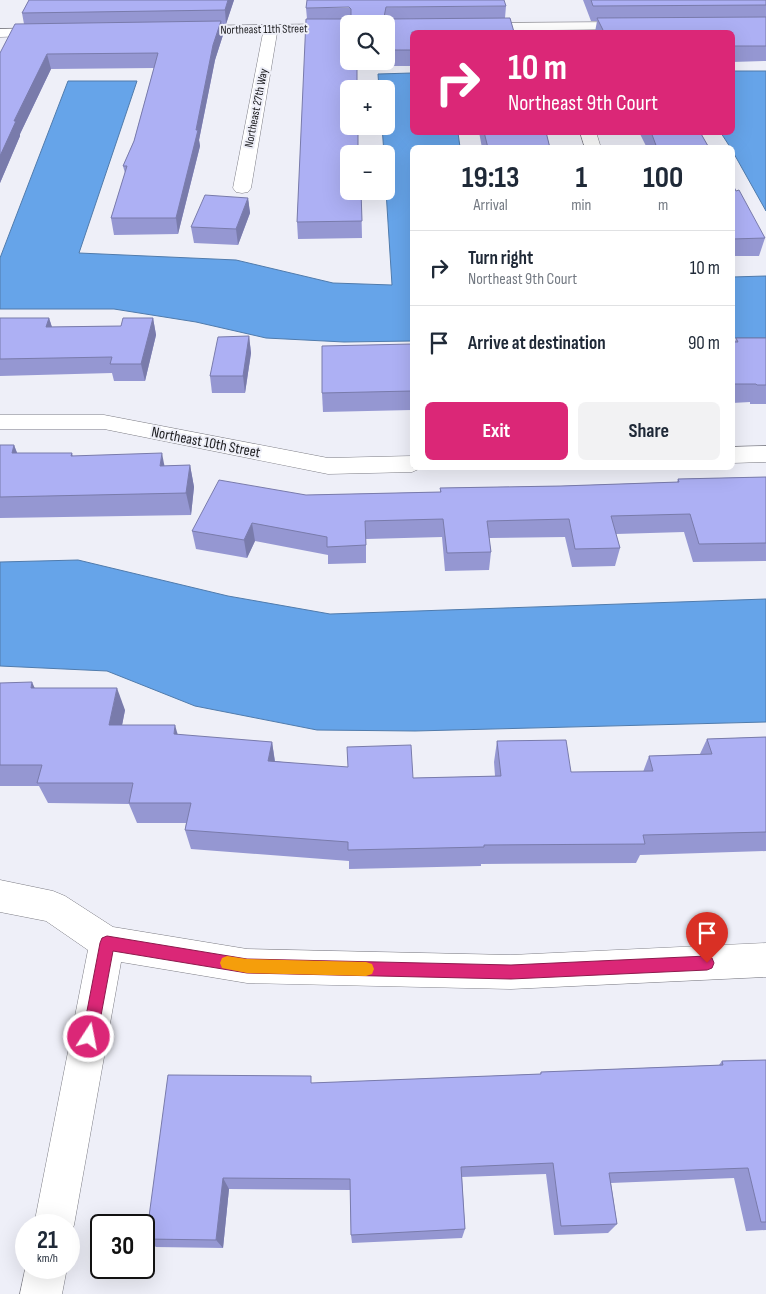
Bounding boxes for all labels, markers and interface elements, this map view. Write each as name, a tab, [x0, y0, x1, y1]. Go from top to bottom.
map controls	[340, 15, 395, 200]
button: search	[340, 15, 395, 70]
street label: Northeast 11th Street	[220, 21, 308, 38]
text: 10 m	[508, 47, 567, 90]
icon: right	[425, 50, 490, 115]
street label: Northeast 27th Way	[241, 67, 272, 149]
button: +	[340, 80, 395, 135]
text: Northeast 9th Court	[508, 90, 658, 117]
button: −	[340, 145, 395, 200]
text: 19:13	[462, 160, 520, 196]
text: 1	[575, 160, 587, 196]
text: 100	[643, 160, 683, 196]
text: Arrival	[473, 196, 508, 215]
text: min	[571, 196, 591, 215]
text: m	[658, 196, 668, 215]
text: Turn right	[468, 247, 533, 270]
icon: right	[425, 254, 453, 282]
text: 10 m	[690, 257, 720, 280]
text: Northeast 9th Court	[468, 270, 577, 289]
icon: arrive	[425, 329, 453, 357]
text: Arrive at destination	[468, 332, 606, 355]
text: 90 m	[688, 332, 720, 355]
button: Exit	[425, 402, 568, 460]
button: Share	[578, 402, 720, 460]
street label: Northeast 10th Street	[150, 423, 262, 462]
pin	[686, 912, 728, 963]
icon: arrive	[693, 919, 721, 947]
position arrow	[62, 1010, 114, 1062]
speed limit sign: 30	[90, 1214, 155, 1279]
text: 21	[37, 1225, 58, 1256]
text: km/h	[37, 1251, 58, 1266]

